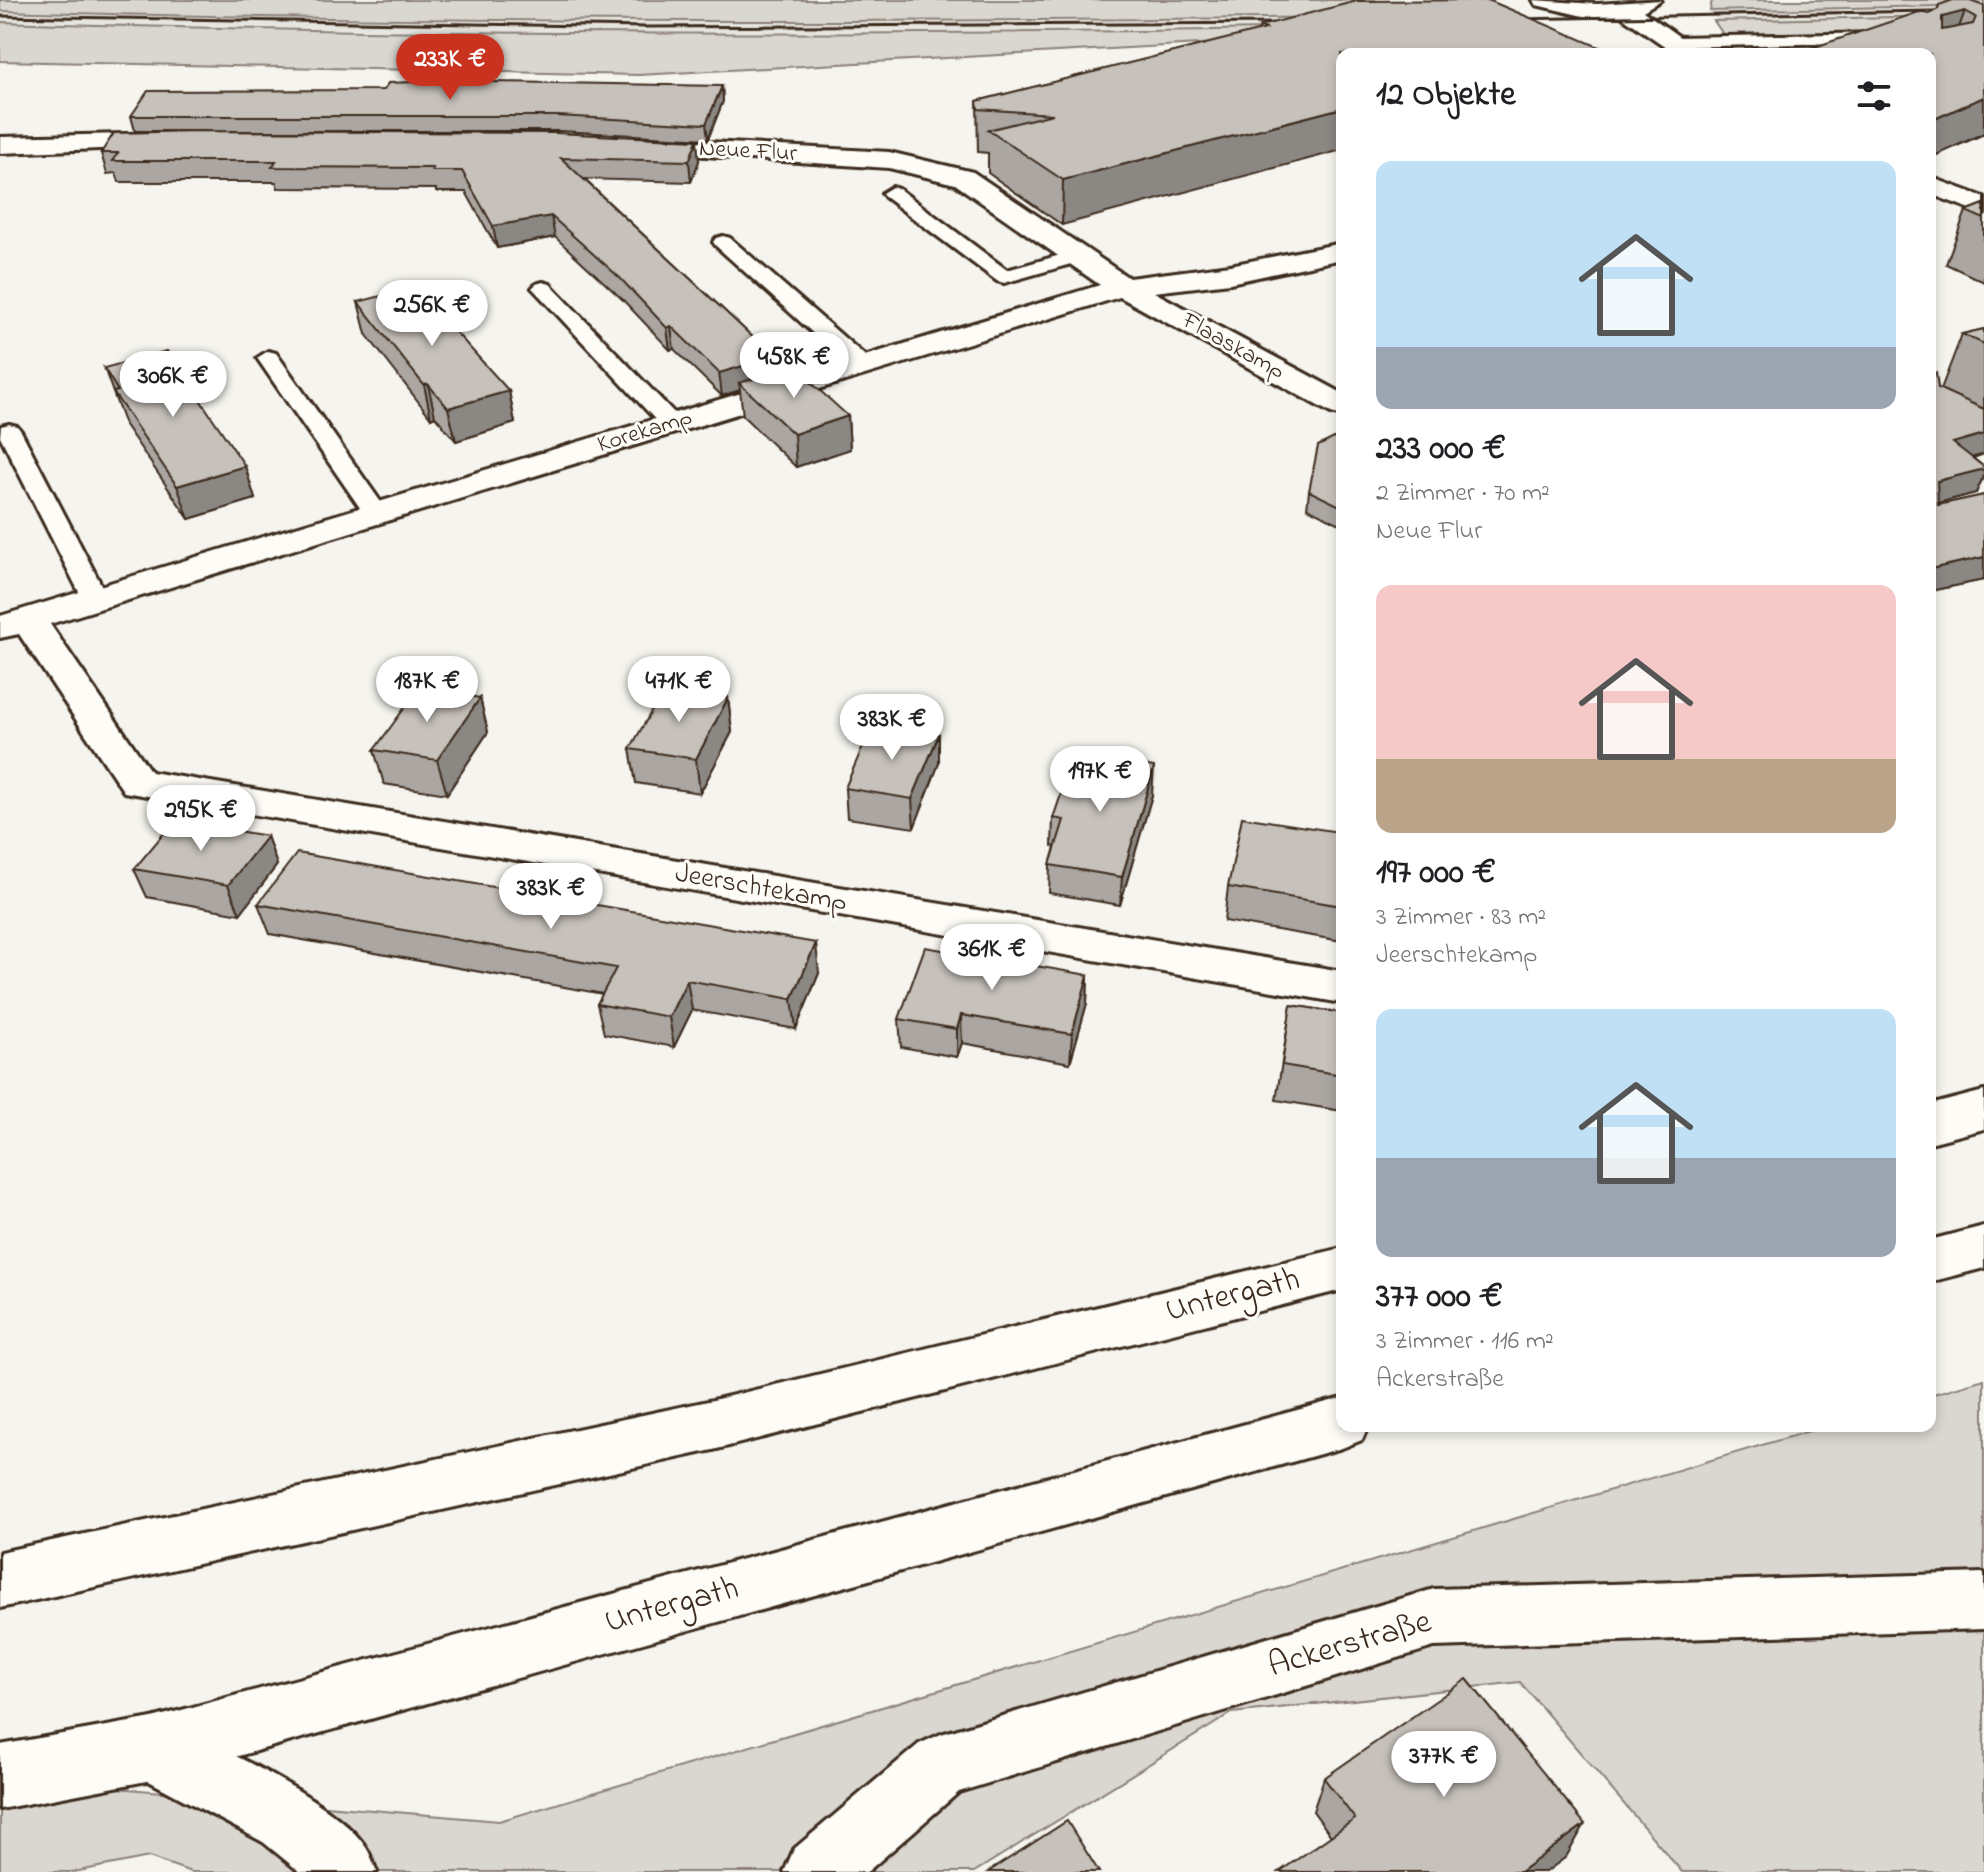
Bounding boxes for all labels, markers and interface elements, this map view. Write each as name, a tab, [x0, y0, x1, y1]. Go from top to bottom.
pin: 233K €	[385, 34, 515, 102]
text: 233K €	[414, 41, 486, 79]
text: 12 Objekte	[1376, 71, 1515, 121]
icon: filters	[1852, 74, 1896, 118]
street label: Neue Flur	[698, 132, 798, 172]
icon: home	[1564, 213, 1708, 357]
pin: 256K €	[367, 280, 497, 348]
text: 256K €	[394, 287, 470, 325]
street label: Flaaskamp	[1174, 304, 1291, 390]
pin: 458K €	[729, 332, 859, 400]
text: 458K €	[758, 339, 830, 377]
pin: 306K €	[108, 351, 238, 419]
text: 306K €	[138, 358, 208, 396]
street label: Korekamp	[593, 401, 697, 463]
text: 233 000 €	[1376, 425, 1506, 475]
text: 2 Zimmer · 70 m²	[1376, 475, 1550, 513]
text: Neue Flur	[1376, 513, 1482, 551]
icon: home	[1564, 637, 1708, 781]
pin: 187K €	[362, 656, 492, 724]
pin: 471K €	[614, 656, 744, 724]
text: 187K €	[394, 663, 460, 701]
text: 471K €	[646, 663, 712, 701]
pin: 383K €	[827, 694, 957, 762]
text: 383K €	[858, 701, 926, 739]
pin: 197K €	[1035, 746, 1165, 814]
text: 197K €	[1068, 753, 1132, 791]
pin: 295K €	[136, 785, 266, 853]
text: 295K €	[165, 792, 237, 830]
text: 197 000 €	[1376, 849, 1496, 899]
street label: Jeerschtekamp	[672, 854, 850, 924]
pin: 383K €	[486, 863, 616, 931]
text: 383K €	[517, 870, 585, 908]
text: 3 Zimmer · 83 m²	[1376, 899, 1546, 937]
pin: 361K €	[927, 924, 1057, 992]
text: 361K €	[958, 931, 1026, 969]
text: Jeerschtekamp	[1376, 937, 1537, 975]
icon: home	[1564, 1061, 1708, 1205]
street label: Untergath	[1161, 1255, 1305, 1337]
text: 377 000 €	[1376, 1273, 1503, 1323]
text: 3 Zimmer · 116 m²	[1376, 1323, 1554, 1361]
text: Ackerstraße	[1376, 1361, 1504, 1399]
street label: Untergath	[600, 1564, 744, 1648]
street label: Ackerstraße	[1263, 1598, 1438, 1692]
pin: 377K €	[1379, 1731, 1509, 1799]
text: 377K €	[1409, 1738, 1479, 1776]

